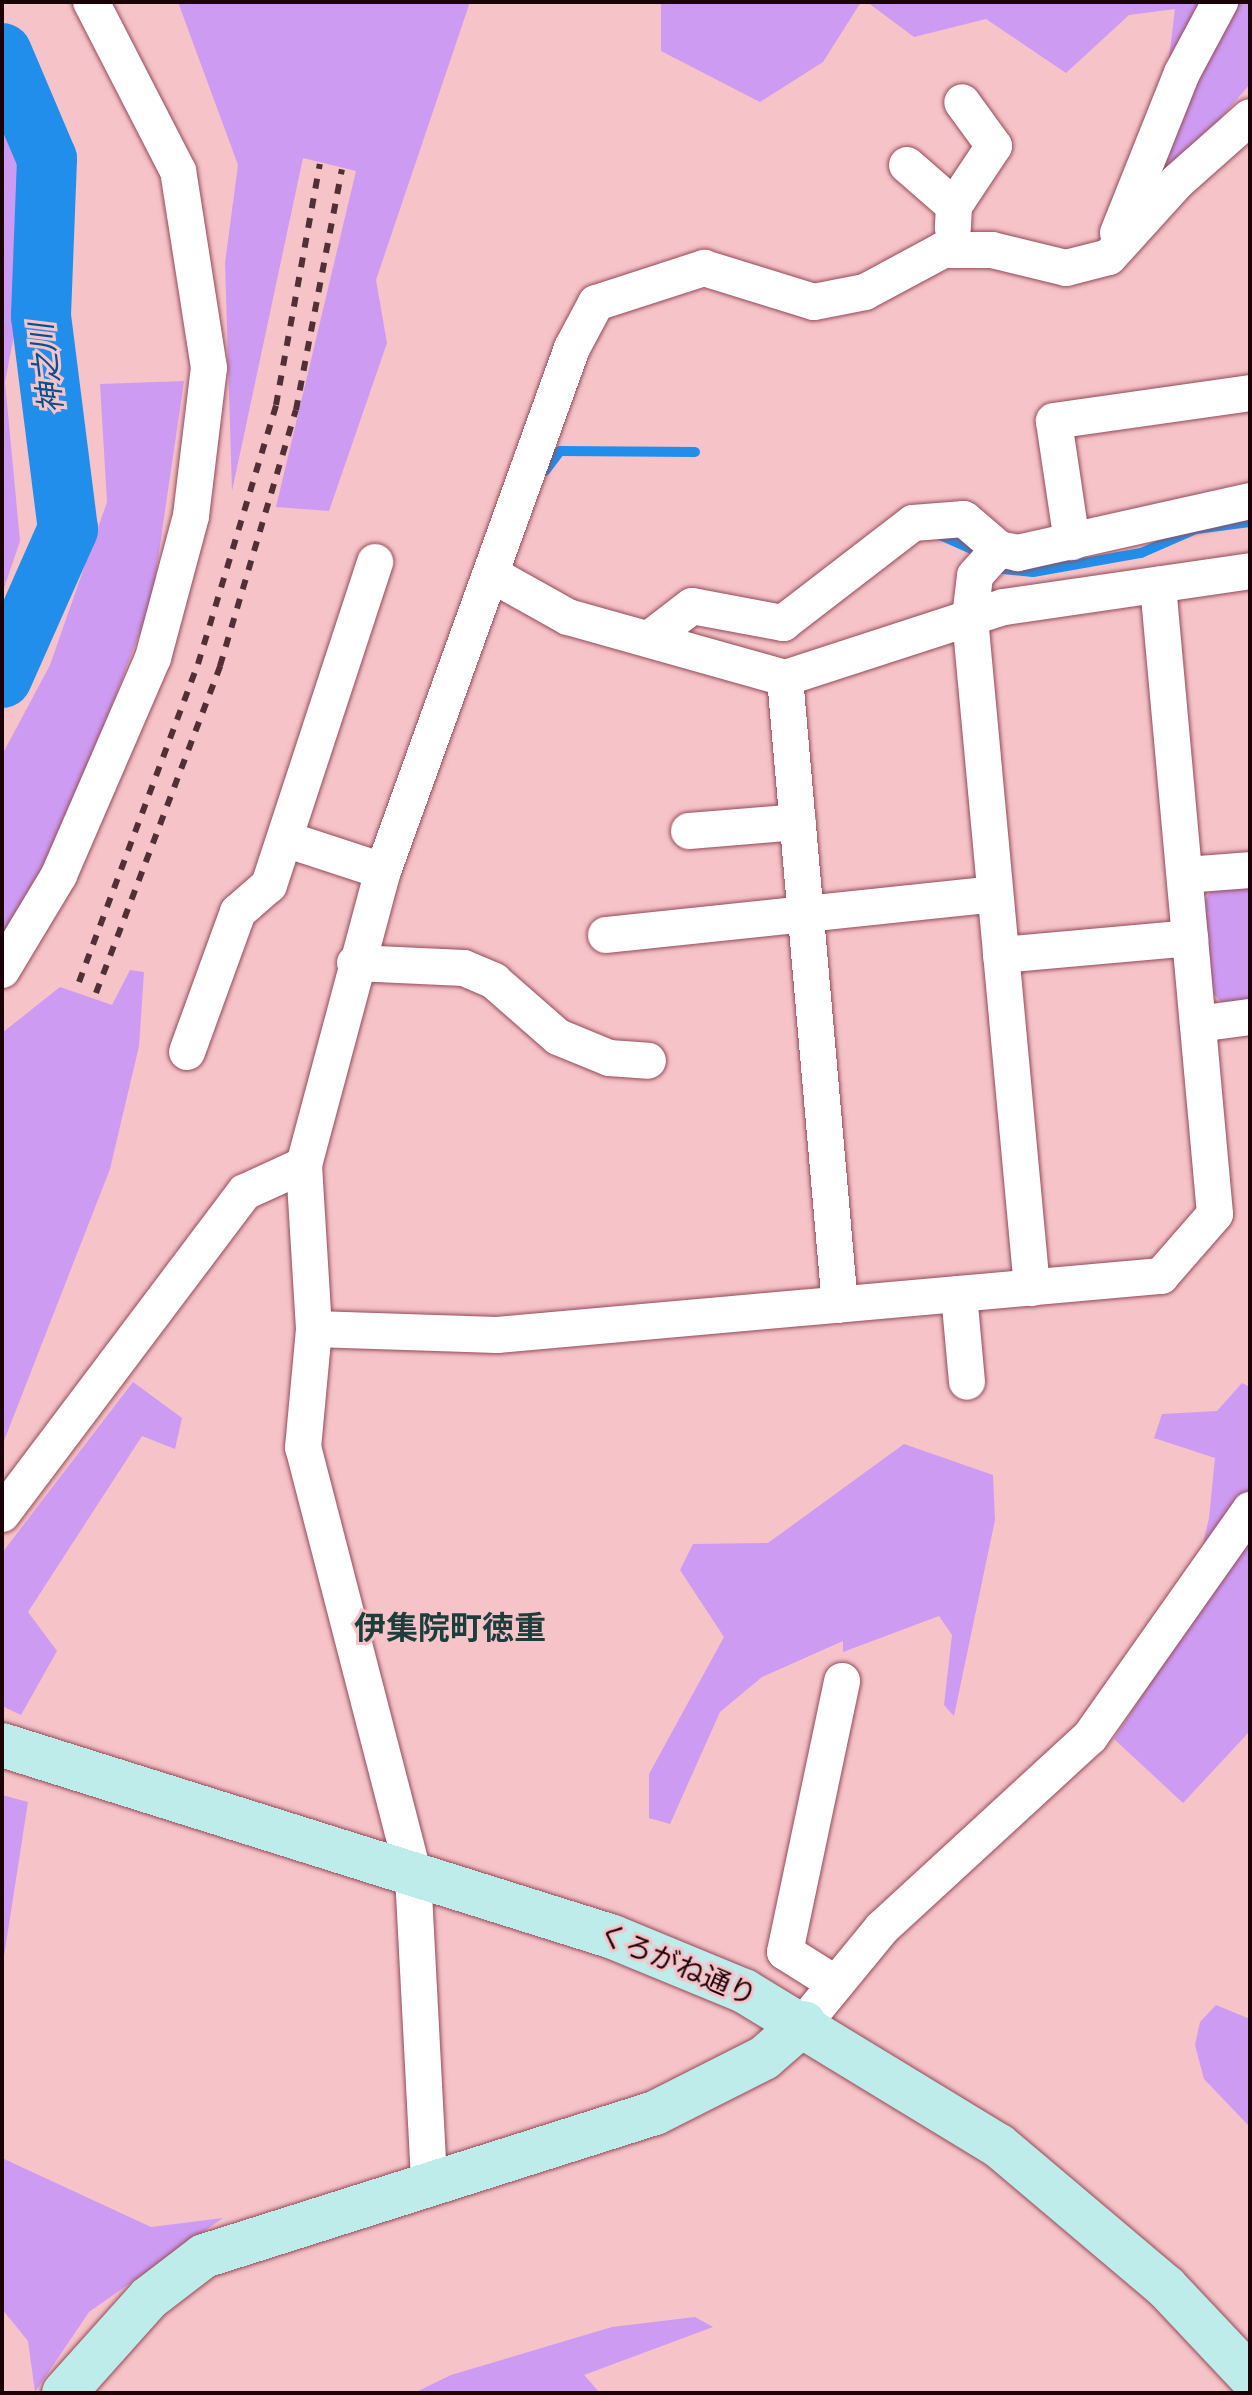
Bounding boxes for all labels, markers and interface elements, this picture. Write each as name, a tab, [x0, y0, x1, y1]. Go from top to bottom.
water label: 神之川	[25, 321, 71, 415]
district label: 伊集院町徳重	[354, 1610, 546, 1648]
street label: くろがね通り	[593, 1918, 761, 2014]

